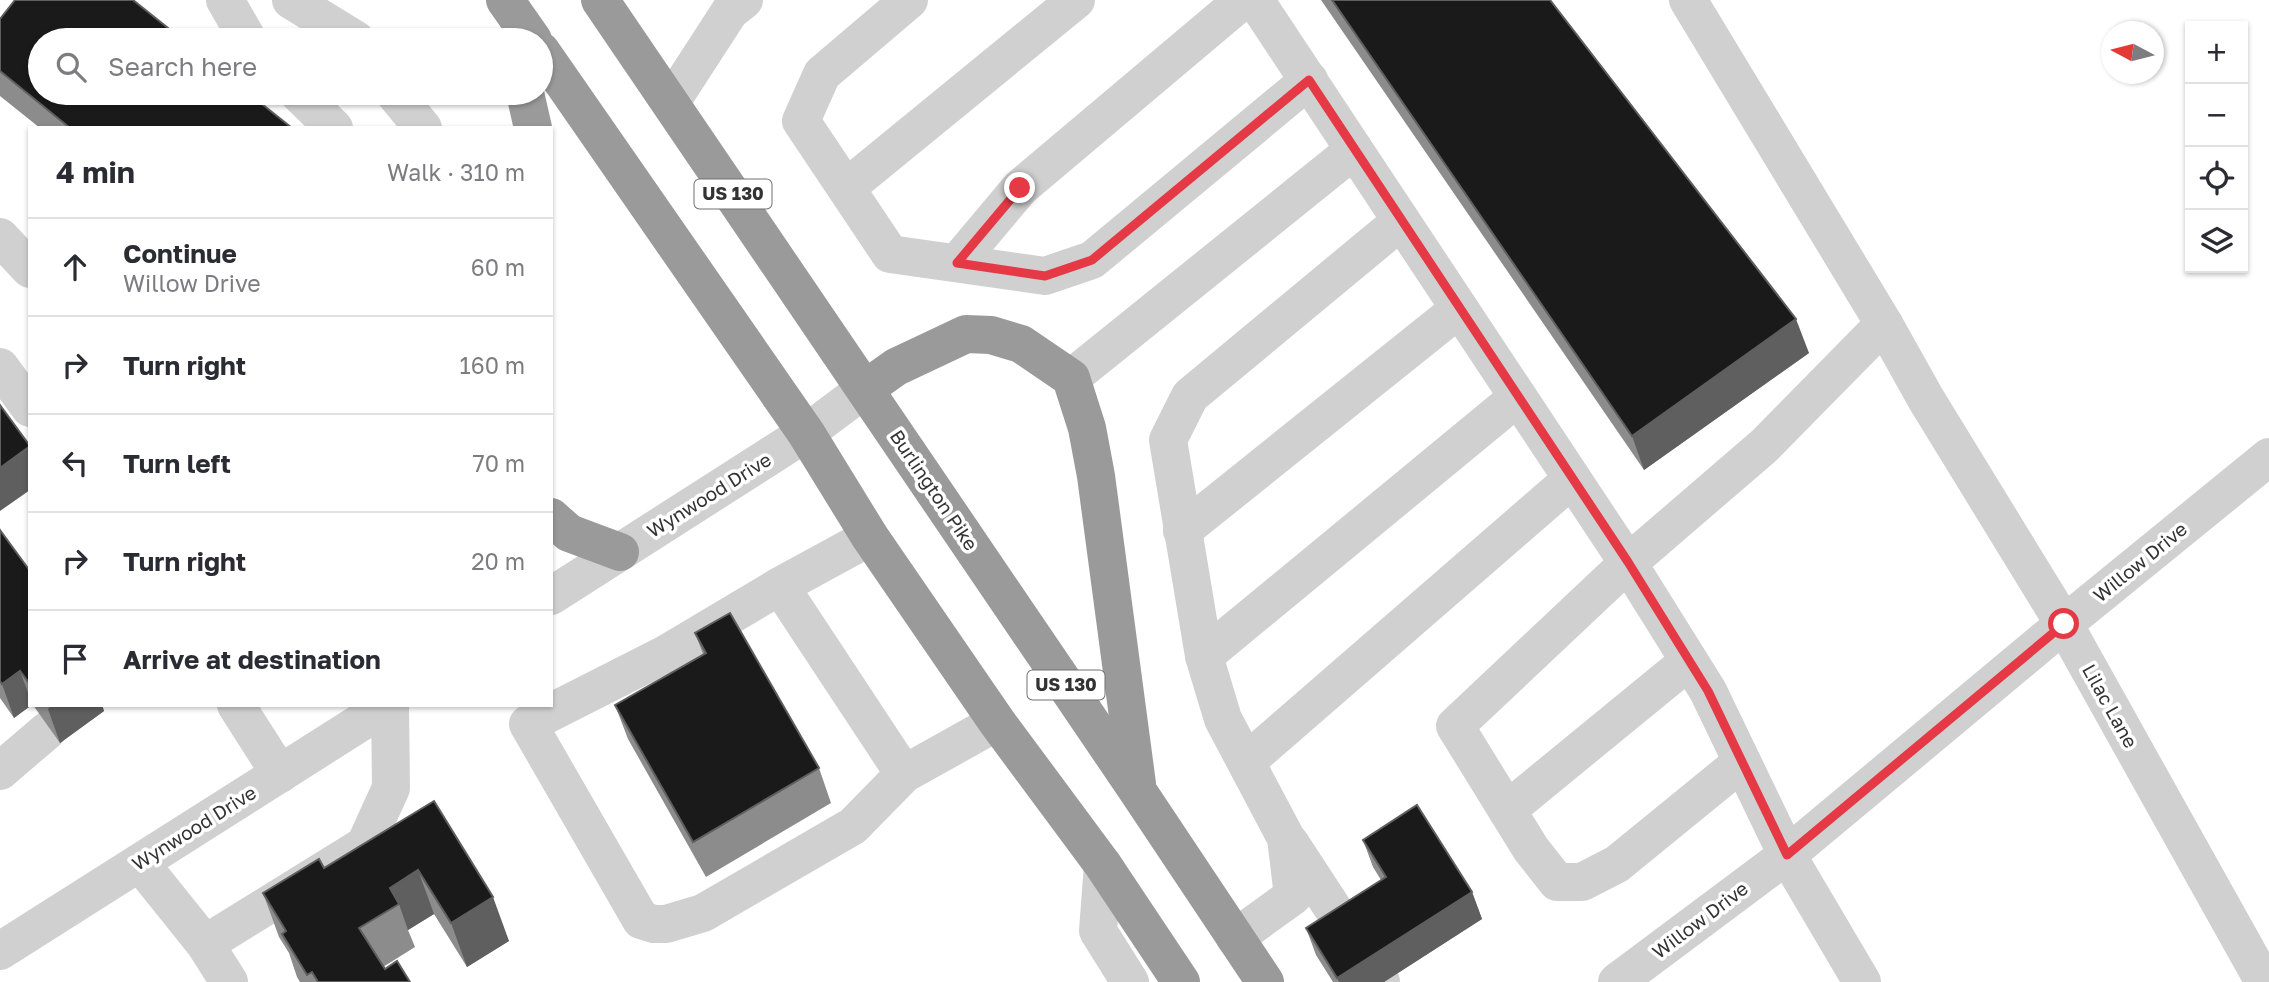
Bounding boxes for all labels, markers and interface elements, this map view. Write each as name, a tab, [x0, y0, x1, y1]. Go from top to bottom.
north arrow	[2101, 21, 2164, 84]
map controls	[2185, 21, 2248, 273]
button: +	[2185, 21, 2248, 84]
search box	[28, 28, 553, 105]
icon: search	[52, 48, 90, 86]
text: Search here	[108, 51, 257, 82]
button: −	[2185, 84, 2248, 147]
button: locate	[2185, 147, 2248, 210]
text: 4 min	[56, 154, 135, 190]
text: Walk · 310 m	[387, 158, 525, 186]
route end	[1004, 172, 1035, 203]
road number: US 130	[694, 180, 772, 209]
button: layers	[2185, 210, 2248, 273]
text: Continue	[123, 238, 237, 269]
icon: ahead	[56, 248, 94, 286]
text: 60 m	[471, 253, 525, 281]
text: Willow Drive	[123, 269, 261, 297]
icon: right	[56, 346, 94, 384]
text: Turn right	[123, 350, 246, 381]
text: 160 m	[460, 351, 525, 379]
street label: Burlington Pike	[886, 425, 983, 554]
icon: left	[56, 444, 94, 482]
street label: Wynwood Drive	[642, 447, 775, 542]
text: Turn left	[123, 448, 231, 479]
text: 70 m	[472, 449, 525, 477]
street label: Willow Drive	[2088, 517, 2191, 606]
icon: right	[56, 542, 94, 580]
text: Turn right	[123, 546, 246, 577]
text: 20 m	[471, 547, 525, 575]
route start	[2048, 608, 2079, 639]
icon: arrive	[56, 640, 94, 678]
text: Arrive at destination	[123, 644, 381, 675]
street label: Lilac Lane	[2078, 660, 2143, 752]
road number: US 130	[1028, 670, 1104, 700]
street label: Wynwood Drive	[127, 780, 260, 875]
street label: Willow Drive	[1647, 876, 1752, 963]

